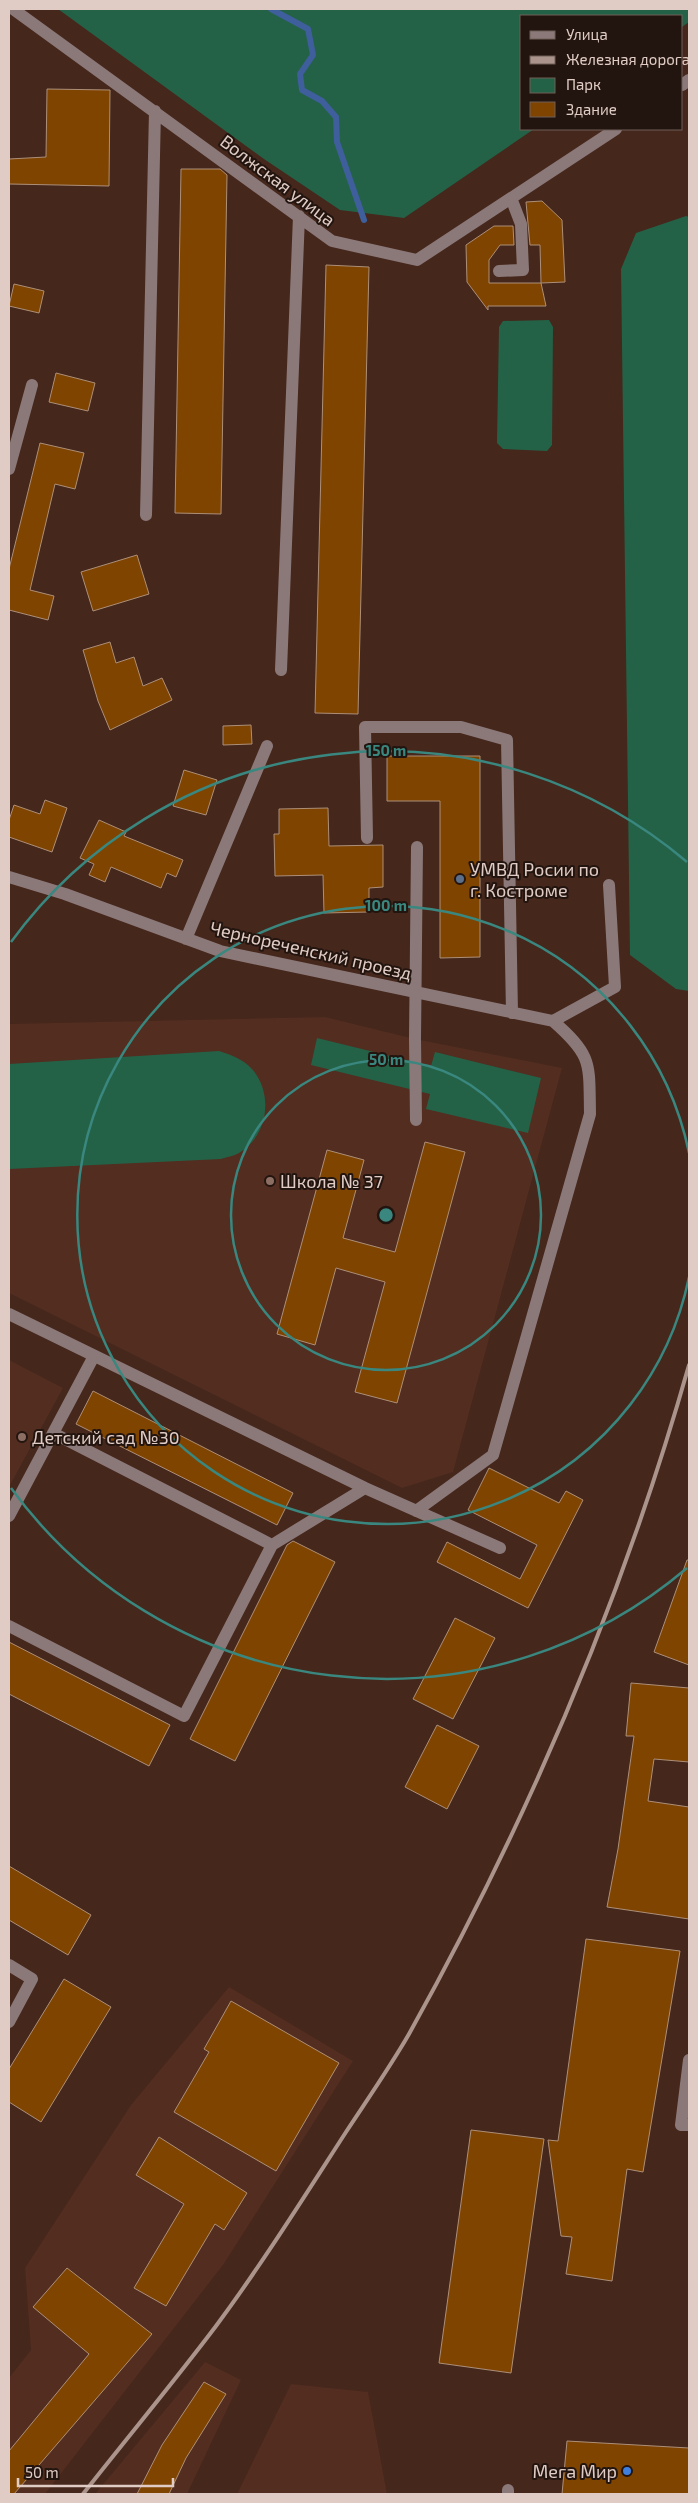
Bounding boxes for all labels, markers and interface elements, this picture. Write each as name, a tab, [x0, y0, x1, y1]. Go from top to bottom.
legend	[520, 15, 683, 130]
text: Улица	[566, 25, 608, 43]
text: Железная дорога	[566, 50, 690, 68]
text: Парк	[566, 75, 601, 93]
text: Здание	[566, 100, 617, 118]
street label: Волжская улица	[216, 130, 340, 230]
text: 150 m	[366, 741, 406, 759]
place label: УМВД Росии по г. Костроме	[470, 858, 599, 901]
marker: УМВД Росии по г. Костроме	[454, 873, 466, 885]
text: 100 m	[365, 896, 407, 914]
street label: Чернореченский проезд	[208, 916, 414, 984]
text: 50 m	[369, 1050, 403, 1068]
place label: Школа № 37	[280, 1170, 383, 1192]
marker: Школа № 37	[264, 1175, 276, 1187]
centre of rings	[377, 1206, 395, 1224]
place label: Детский сад №30	[32, 1426, 180, 1448]
marker: Детский сад №30	[16, 1431, 28, 1443]
scale bar	[18, 2456, 172, 2488]
place label: Мега Мир	[532, 2460, 617, 2482]
text: 50 m	[25, 2463, 59, 2481]
marker: Мега Мир	[621, 2465, 633, 2477]

